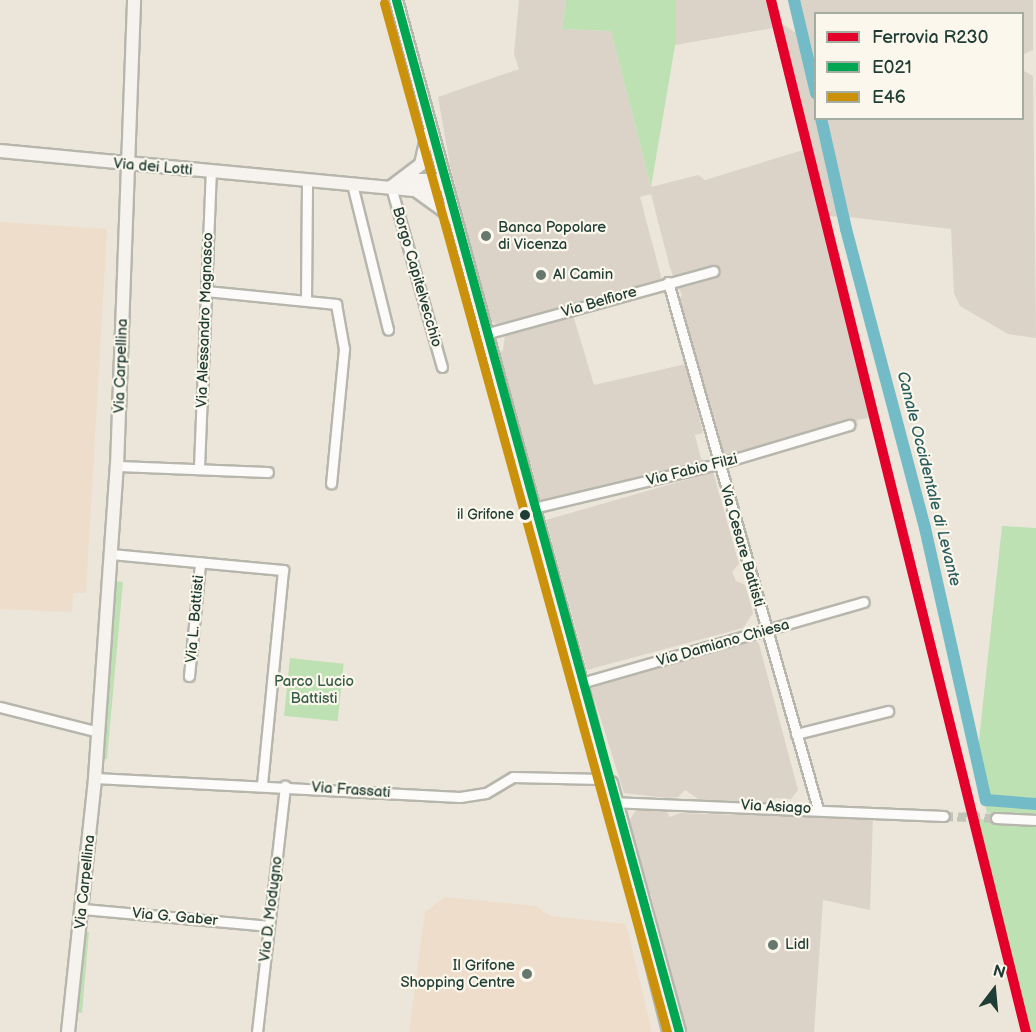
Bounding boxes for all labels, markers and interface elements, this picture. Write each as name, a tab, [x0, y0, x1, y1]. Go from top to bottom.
legend	[814, 12, 1024, 120]
text: Ferrovia R230	[872, 27, 988, 48]
text: E021	[872, 57, 912, 78]
text: E46	[872, 87, 906, 108]
street label: Via dei Lotti	[113, 155, 193, 179]
street label: Borgo Capitelvecchio	[388, 205, 446, 349]
place label: Banca Popolare di Vicenza	[498, 218, 606, 253]
marker: Banca Popolare di Vicenza	[479, 229, 493, 243]
street label: Via Alessandro Magnasco	[193, 232, 217, 408]
place label: Al Camin	[553, 266, 613, 284]
marker: Al Camin	[534, 268, 548, 282]
street label: Via Belfiore	[559, 283, 639, 321]
street label: Via Carpellina	[110, 318, 132, 414]
water label: Canale Occidentale di Levante	[892, 370, 964, 588]
street label: Via Fabio Filzi	[645, 450, 739, 490]
street label: Via Cesare Battisti	[716, 483, 768, 609]
place label: il Grifone	[457, 507, 514, 523]
marker: il Grifone	[519, 509, 531, 521]
street label: Via L. Battisti	[182, 574, 208, 664]
street label: Via Damiano Chiesa	[655, 615, 791, 671]
park label: Parco Lucio Battisti	[274, 672, 354, 707]
street label: Via Frassati	[311, 778, 391, 802]
street label: Via Asiago	[740, 796, 812, 818]
street label: Via Carpellina	[71, 834, 99, 930]
street label: Via D. Modugno	[256, 855, 286, 963]
street label: Via G. Gaber	[131, 904, 219, 930]
place label: Lidl	[785, 936, 809, 954]
marker: Lidl	[766, 938, 780, 952]
place label: Il Grifone Shopping Centre	[400, 956, 515, 991]
north arrow	[964, 960, 1024, 1020]
text: N	[991, 961, 1008, 983]
marker: Il Grifone Shopping Centre	[520, 967, 534, 981]

